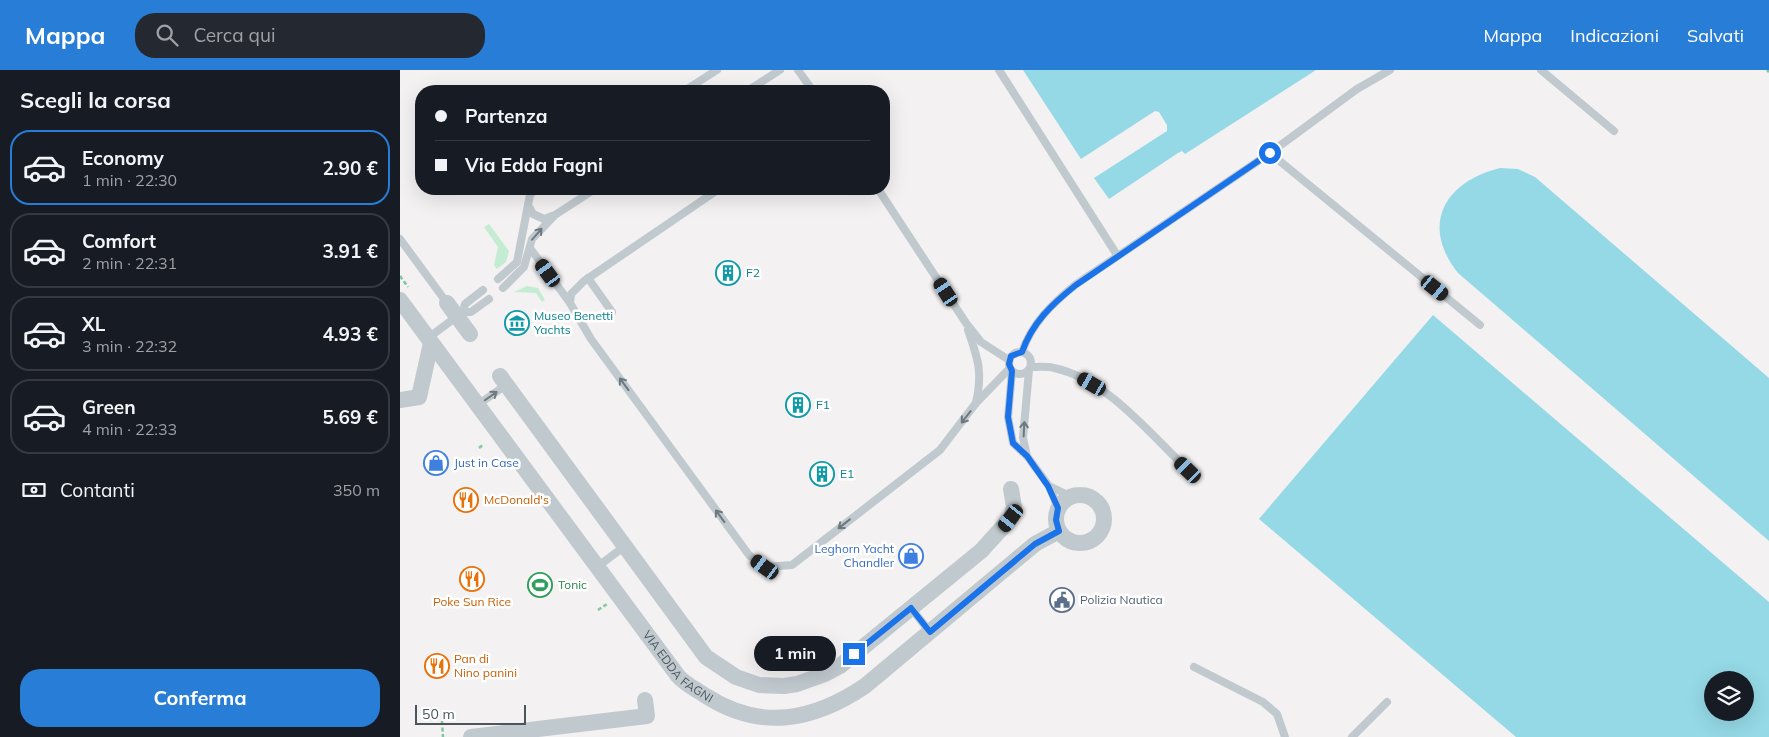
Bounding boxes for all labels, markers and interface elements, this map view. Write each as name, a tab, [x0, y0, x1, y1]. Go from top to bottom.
search box	[135, 13, 485, 58]
text: Mappa	[25, 20, 105, 50]
icon: search	[153, 21, 181, 49]
text: Cerca qui	[193, 23, 275, 47]
text: Mappa	[1484, 24, 1542, 47]
text: Indicazioni	[1570, 24, 1659, 47]
text: Salvati	[1687, 24, 1744, 47]
text: Scegli la corsa	[20, 86, 171, 114]
text: Partenza	[465, 104, 548, 128]
route start	[1259, 142, 1281, 164]
icon: car	[22, 145, 67, 190]
text: Economy	[82, 146, 164, 170]
text: Via Edda Fagni	[465, 153, 603, 177]
text: 2.90 €	[322, 156, 378, 180]
text: 1 min · 22:30	[82, 170, 177, 190]
one-way arrow	[532, 227, 543, 240]
icon: car	[22, 228, 67, 273]
text: Comfort	[82, 229, 156, 253]
text: 3.91 €	[322, 239, 378, 263]
text: 2 min · 22:31	[82, 253, 177, 273]
car	[533, 256, 562, 290]
building icon: F2	[715, 260, 741, 286]
place label: F2	[746, 265, 760, 280]
car	[1418, 273, 1451, 303]
car	[931, 275, 960, 309]
place label: Museo Benetti Yachts	[533, 308, 613, 337]
museum icon: Museo Benetti Yachts	[504, 310, 530, 336]
icon: car	[22, 311, 67, 356]
text: XL	[82, 312, 105, 336]
text: 4.93 €	[322, 322, 378, 346]
text: 3 min · 22:32	[82, 336, 177, 356]
car	[1075, 370, 1108, 398]
one-way arrow	[619, 377, 629, 391]
one-way arrow	[484, 390, 498, 401]
building icon: F1	[785, 392, 811, 418]
icon: car	[22, 394, 67, 439]
text: Green	[82, 395, 136, 419]
place label: F1	[816, 397, 830, 412]
text: 5.69 €	[322, 405, 378, 429]
one-way arrow	[960, 410, 971, 423]
text: 4 min · 22:33	[82, 419, 177, 439]
one-way arrow	[1019, 421, 1028, 437]
shop icon: Just in Case	[423, 450, 449, 476]
car	[1172, 454, 1204, 486]
place label: Just in Case	[454, 455, 519, 470]
building icon: E1	[809, 461, 835, 487]
place label: E1	[840, 466, 854, 481]
icon: cash	[20, 476, 48, 504]
text: Contanti	[60, 478, 135, 502]
text: 350 m	[333, 480, 380, 500]
restaurant icon: McDonald's	[453, 487, 479, 513]
place label: McDonald's	[484, 492, 549, 507]
car	[995, 502, 1026, 534]
one-way arrow	[715, 509, 725, 523]
one-way arrow	[838, 518, 851, 529]
place label: Leghorn Yacht Chandler	[815, 541, 895, 570]
shop icon: Leghorn Yacht Chandler	[898, 543, 924, 569]
car	[748, 552, 781, 582]
restaurant icon: Poke Sun Rice	[459, 566, 485, 592]
sports icon: Tonic	[527, 572, 553, 598]
place label: Tonic	[558, 577, 587, 592]
public building icon: Polizia Nautica	[1049, 587, 1075, 613]
place label: Polizia Nautica	[1080, 592, 1163, 607]
place label: Poke Sun Rice	[433, 594, 511, 609]
street label: VIA EDDA FAGNI	[640, 627, 716, 706]
callout: 1 min	[754, 636, 836, 672]
text: 1 min	[774, 643, 816, 663]
route end	[843, 643, 865, 665]
place label: Pan di Nino panini	[454, 651, 517, 680]
restaurant icon: Pan di Nino panini	[424, 653, 450, 679]
button: Conferma	[20, 669, 380, 727]
map controls	[1704, 671, 1754, 721]
button: layers	[1704, 671, 1754, 721]
scale bar	[415, 702, 526, 725]
text: 50 m	[422, 705, 455, 723]

